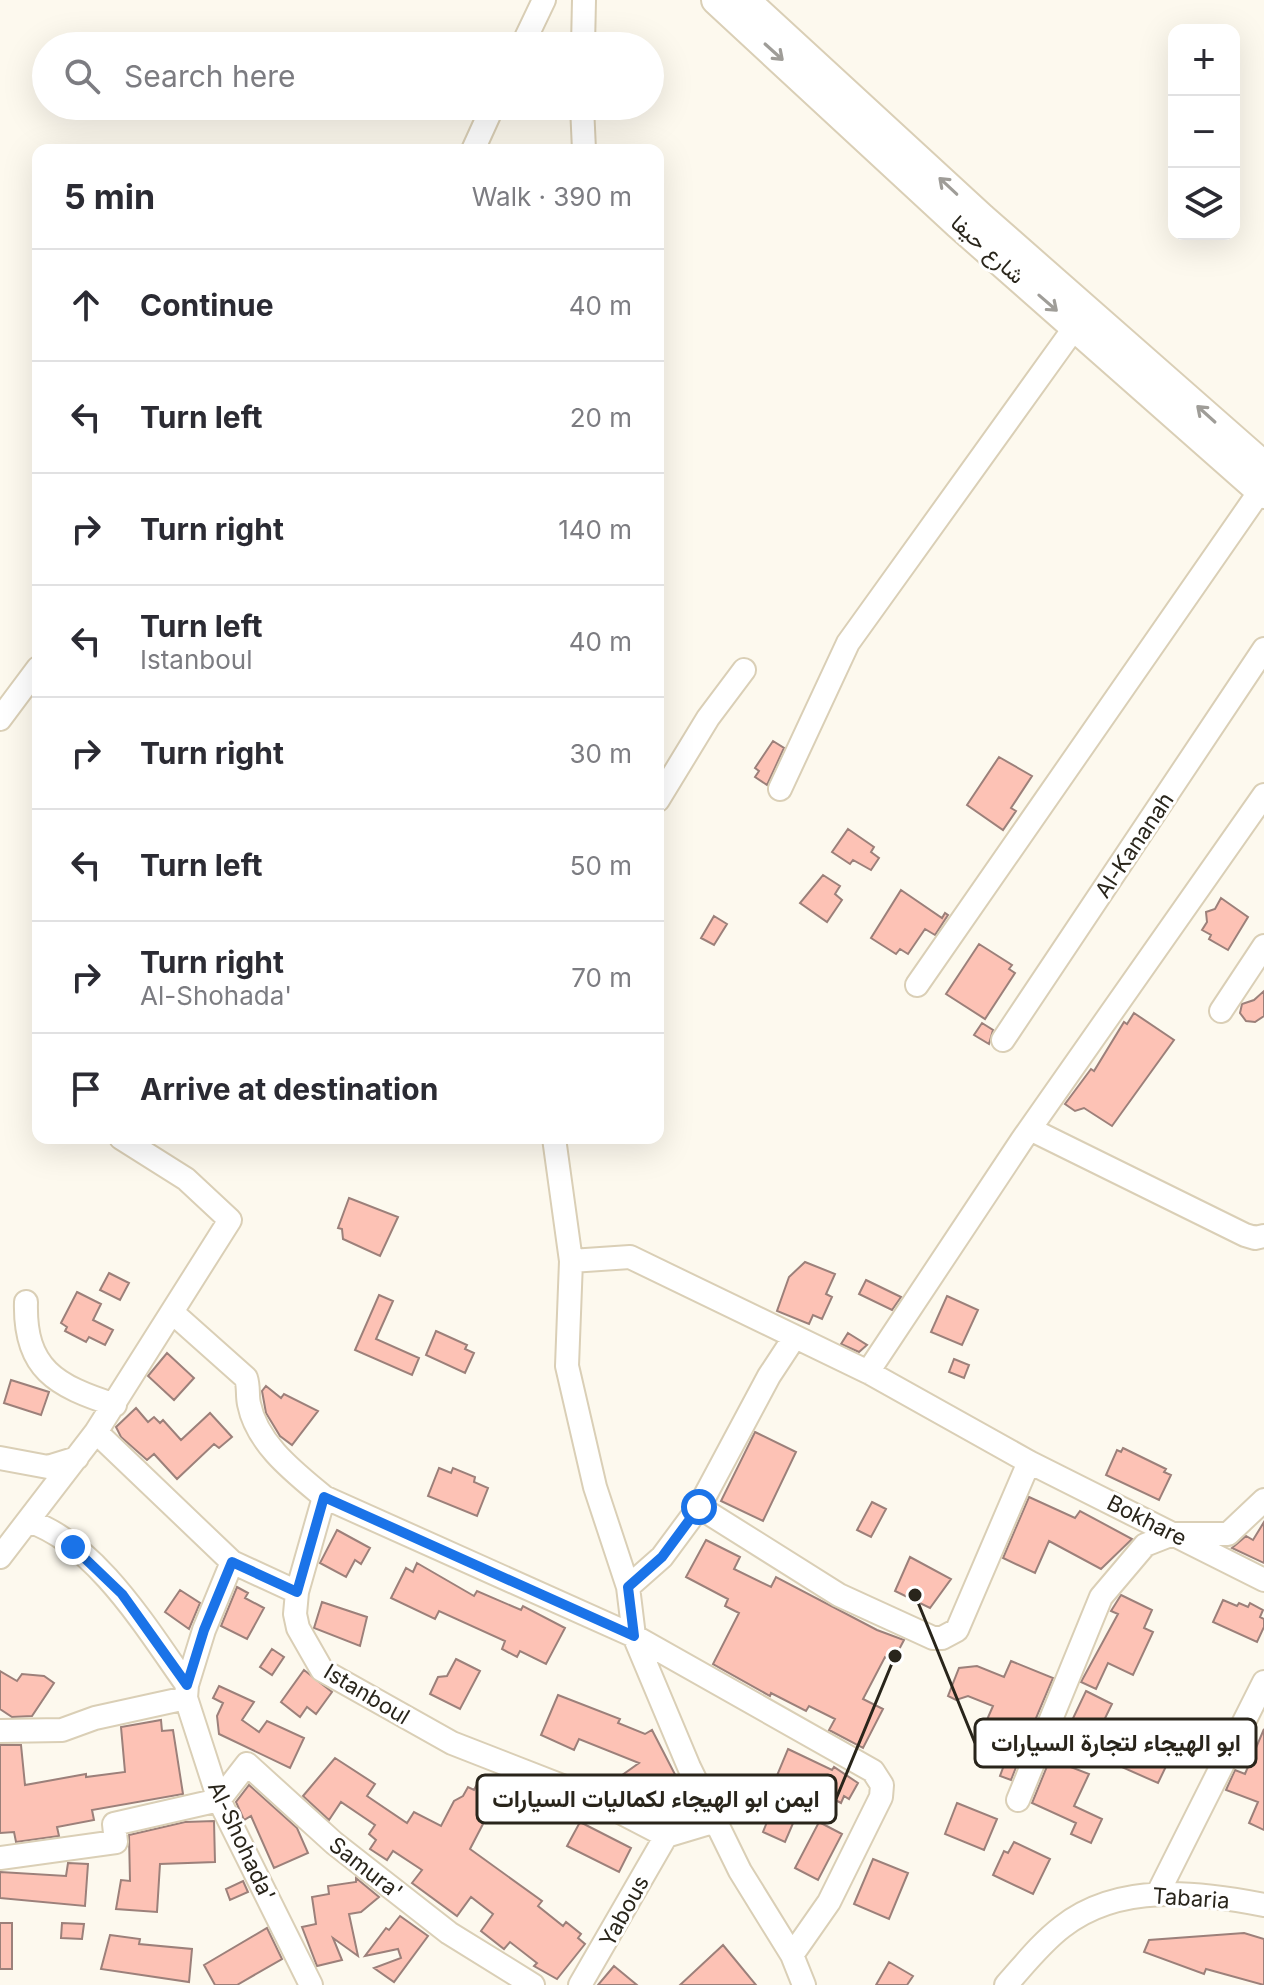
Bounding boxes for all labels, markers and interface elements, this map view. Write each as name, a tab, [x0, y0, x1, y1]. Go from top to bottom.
map controls	[1168, 24, 1240, 240]
button: +	[1168, 24, 1240, 96]
search box	[32, 32, 664, 120]
one-way arrow	[763, 43, 783, 61]
icon: search	[60, 54, 104, 98]
text: Search here	[124, 58, 296, 94]
button: −	[1168, 96, 1240, 168]
button: layers	[1168, 168, 1240, 240]
text: 5 min	[64, 176, 155, 217]
one-way arrow	[938, 176, 958, 195]
text: Walk · 390 m	[472, 181, 632, 212]
street label: شارع حيفا	[945, 209, 1030, 290]
icon: ahead	[64, 283, 108, 327]
text: Continue	[140, 287, 274, 323]
text: 40 m	[569, 290, 632, 321]
one-way arrow	[1038, 294, 1058, 312]
icon: left	[64, 395, 108, 439]
text: Turn left	[140, 399, 262, 435]
text: 20 m	[570, 402, 632, 433]
one-way arrow	[1197, 405, 1217, 423]
icon: right	[64, 507, 108, 551]
text: Turn right	[140, 511, 284, 547]
text: 140 m	[558, 514, 632, 545]
text: Turn left	[140, 608, 262, 644]
icon: left	[64, 619, 108, 663]
text: 40 m	[569, 626, 632, 657]
text: Istanboul	[140, 644, 252, 675]
icon: right	[64, 731, 108, 775]
text: Turn right	[140, 735, 284, 771]
text: 30 m	[569, 738, 632, 769]
street label: Al-Kananah	[1089, 787, 1179, 903]
icon: left	[64, 843, 108, 887]
text: Turn left	[140, 847, 262, 883]
text: 50 m	[570, 850, 632, 881]
text: Turn right	[140, 944, 284, 980]
icon: right	[64, 955, 108, 999]
text: 70 m	[571, 962, 632, 993]
text: Al-Shohada'	[140, 980, 292, 1011]
icon: arrive	[64, 1067, 108, 1111]
text: Arrive at destination	[140, 1071, 438, 1107]
route start	[681, 1489, 717, 1525]
street label: Bokhare	[1103, 1489, 1191, 1551]
route end	[55, 1529, 91, 1565]
street label: Istanboul	[320, 1658, 414, 1730]
callout: ابو الهيجاء لتجارة السيارات	[975, 1719, 1256, 1767]
text: ابو الهيجاء لتجارة السيارات	[991, 1728, 1241, 1758]
callout: ايمن ابو الهيجاء لكماليات السيارات	[477, 1775, 836, 1823]
street label: Al-Shohada'	[203, 1777, 281, 1905]
text: ايمن ابو الهيجاء لكماليات السيارات	[492, 1784, 820, 1814]
street label: Samura'	[324, 1831, 408, 1905]
street label: Yabous	[594, 1871, 654, 1951]
street label: Tabaria	[1152, 1882, 1230, 1914]

